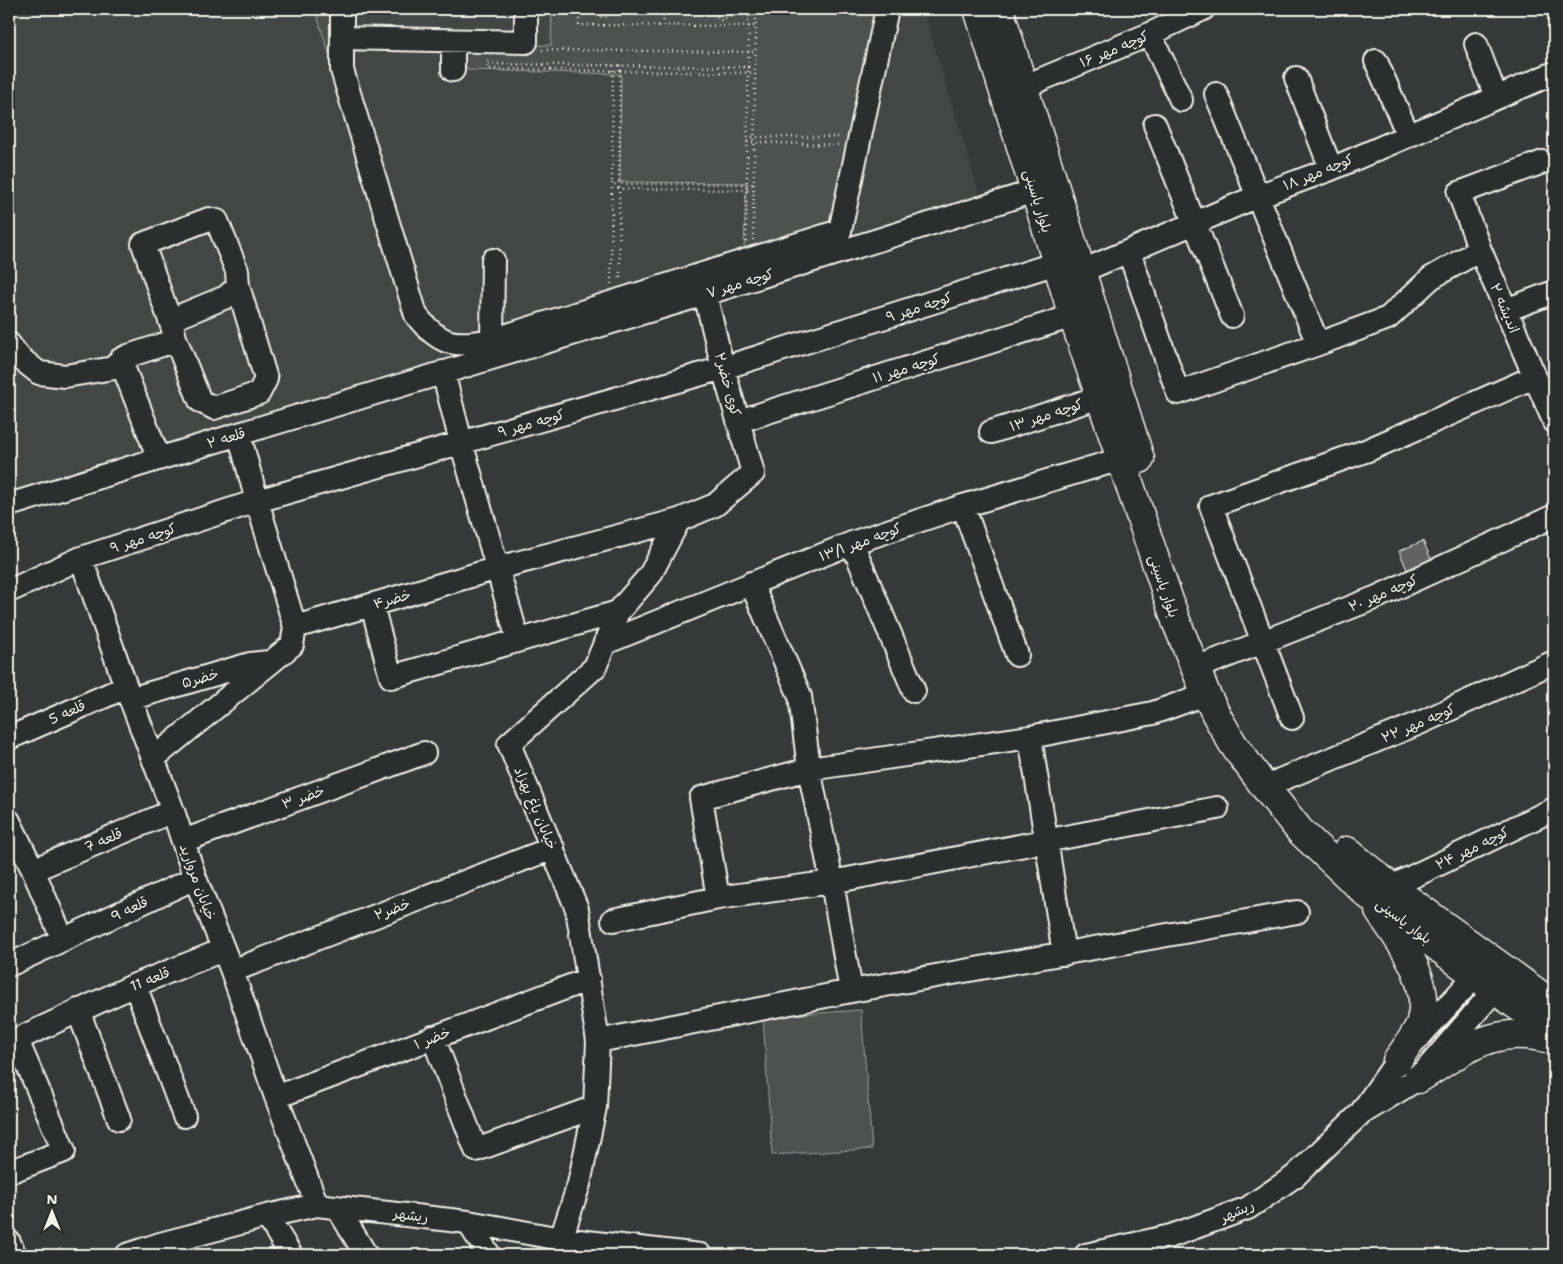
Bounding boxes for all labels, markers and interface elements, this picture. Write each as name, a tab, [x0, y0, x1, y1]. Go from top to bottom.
street label: کوچه مهر ۱۶	[1077, 26, 1152, 72]
street label: کوچه مهر ۱۸	[1280, 150, 1356, 195]
street label: بلوار یاسینی	[1020, 167, 1056, 235]
street label: کوچه مهر ۷	[704, 264, 776, 303]
street label: اندیشه ۲	[1486, 280, 1524, 336]
street label: کوچه مهر ۹	[884, 288, 955, 327]
street label: کوچه مهر ۱۱	[870, 349, 942, 388]
street label: کوی خضر۲	[711, 350, 745, 418]
street label: کوچه مهر ۱۳	[1007, 395, 1085, 436]
street label: کوچه مهر ۹	[496, 405, 567, 442]
street label: قلعه ۲	[205, 424, 247, 452]
street label: کوچه مهر ۹	[108, 519, 179, 558]
street label: کوچه مهر ۱۳/۱	[817, 519, 904, 566]
street label: بلوار یاسینی	[1145, 552, 1183, 620]
street label: کوچه مهر ۲۰	[1346, 570, 1421, 617]
street label: خضر۴	[371, 585, 413, 613]
street label: خضر۵	[179, 664, 221, 692]
street label: قلعه 5	[46, 696, 88, 728]
street label: کوچه مهر ۲۲	[1378, 699, 1458, 748]
street label: خیابان باغ بهزاد	[509, 764, 562, 853]
street label: خضر ۳	[279, 781, 327, 813]
street label: کوچه مهر ۲۴	[1432, 823, 1512, 874]
street label: قلعه 7	[81, 824, 125, 856]
street label: خیابان مروارید	[176, 841, 220, 923]
street label: قلعه 9	[107, 892, 151, 926]
street label: خضر۲	[371, 894, 413, 924]
street label: بلوار یاسینی	[1373, 894, 1435, 948]
street label: قلعه 11	[128, 963, 172, 995]
street label: خضر ۱	[411, 1023, 453, 1053]
north arrow	[28, 1186, 78, 1236]
text: N	[46, 1190, 58, 1208]
street label: ریشهر	[1216, 1196, 1257, 1227]
street label: ریشهر	[392, 1204, 429, 1226]

